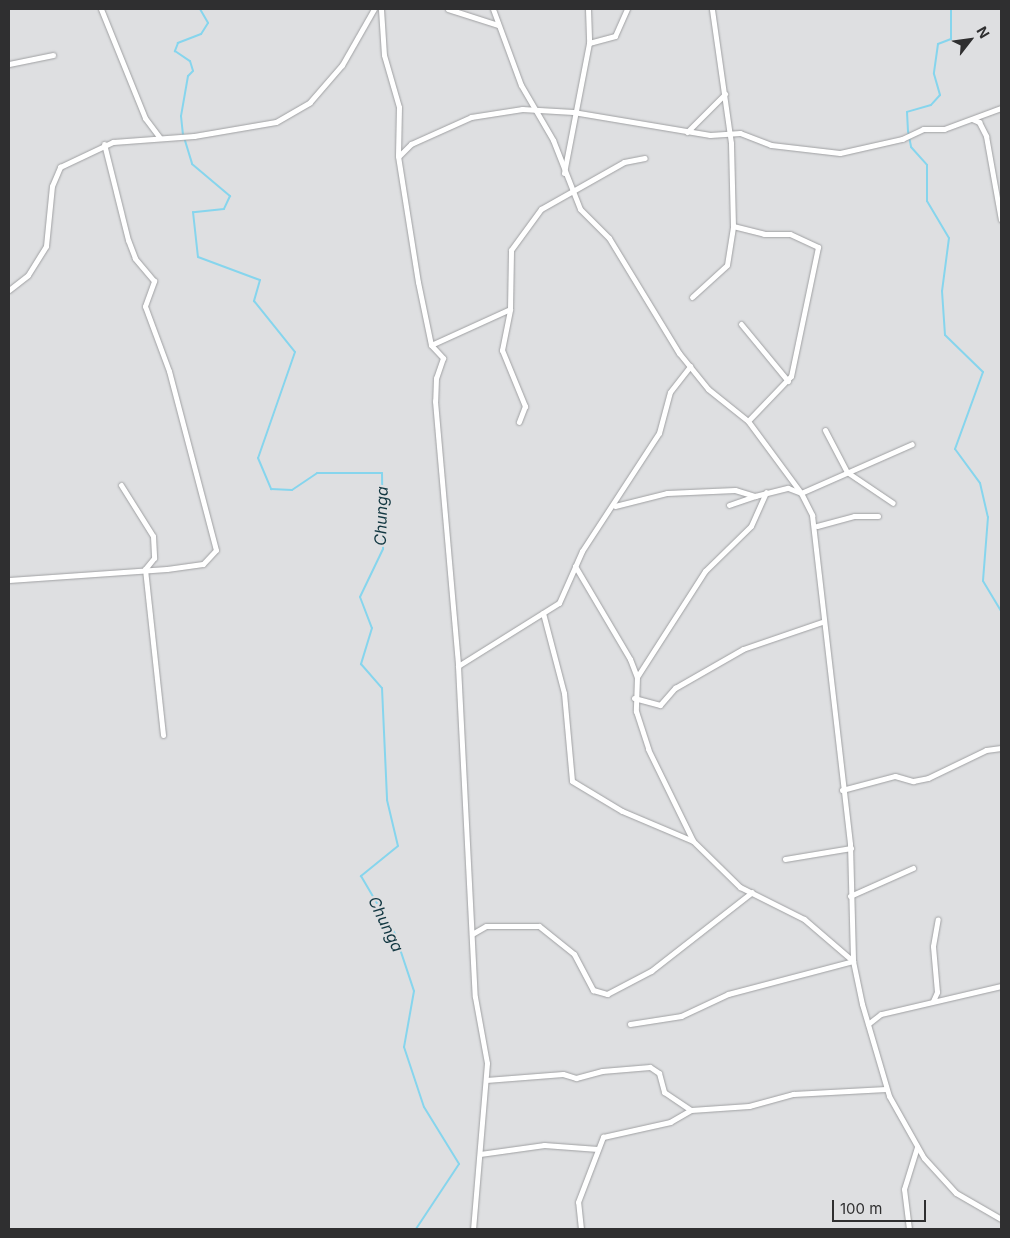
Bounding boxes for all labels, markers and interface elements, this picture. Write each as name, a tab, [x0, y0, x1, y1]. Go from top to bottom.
north arrow	[945, 15, 995, 65]
text: N	[973, 23, 993, 41]
water label: Chunga	[370, 486, 392, 546]
water label: Chunga	[364, 893, 408, 955]
scale bar	[835, 1190, 929, 1222]
text: 100 m	[840, 1199, 882, 1218]

